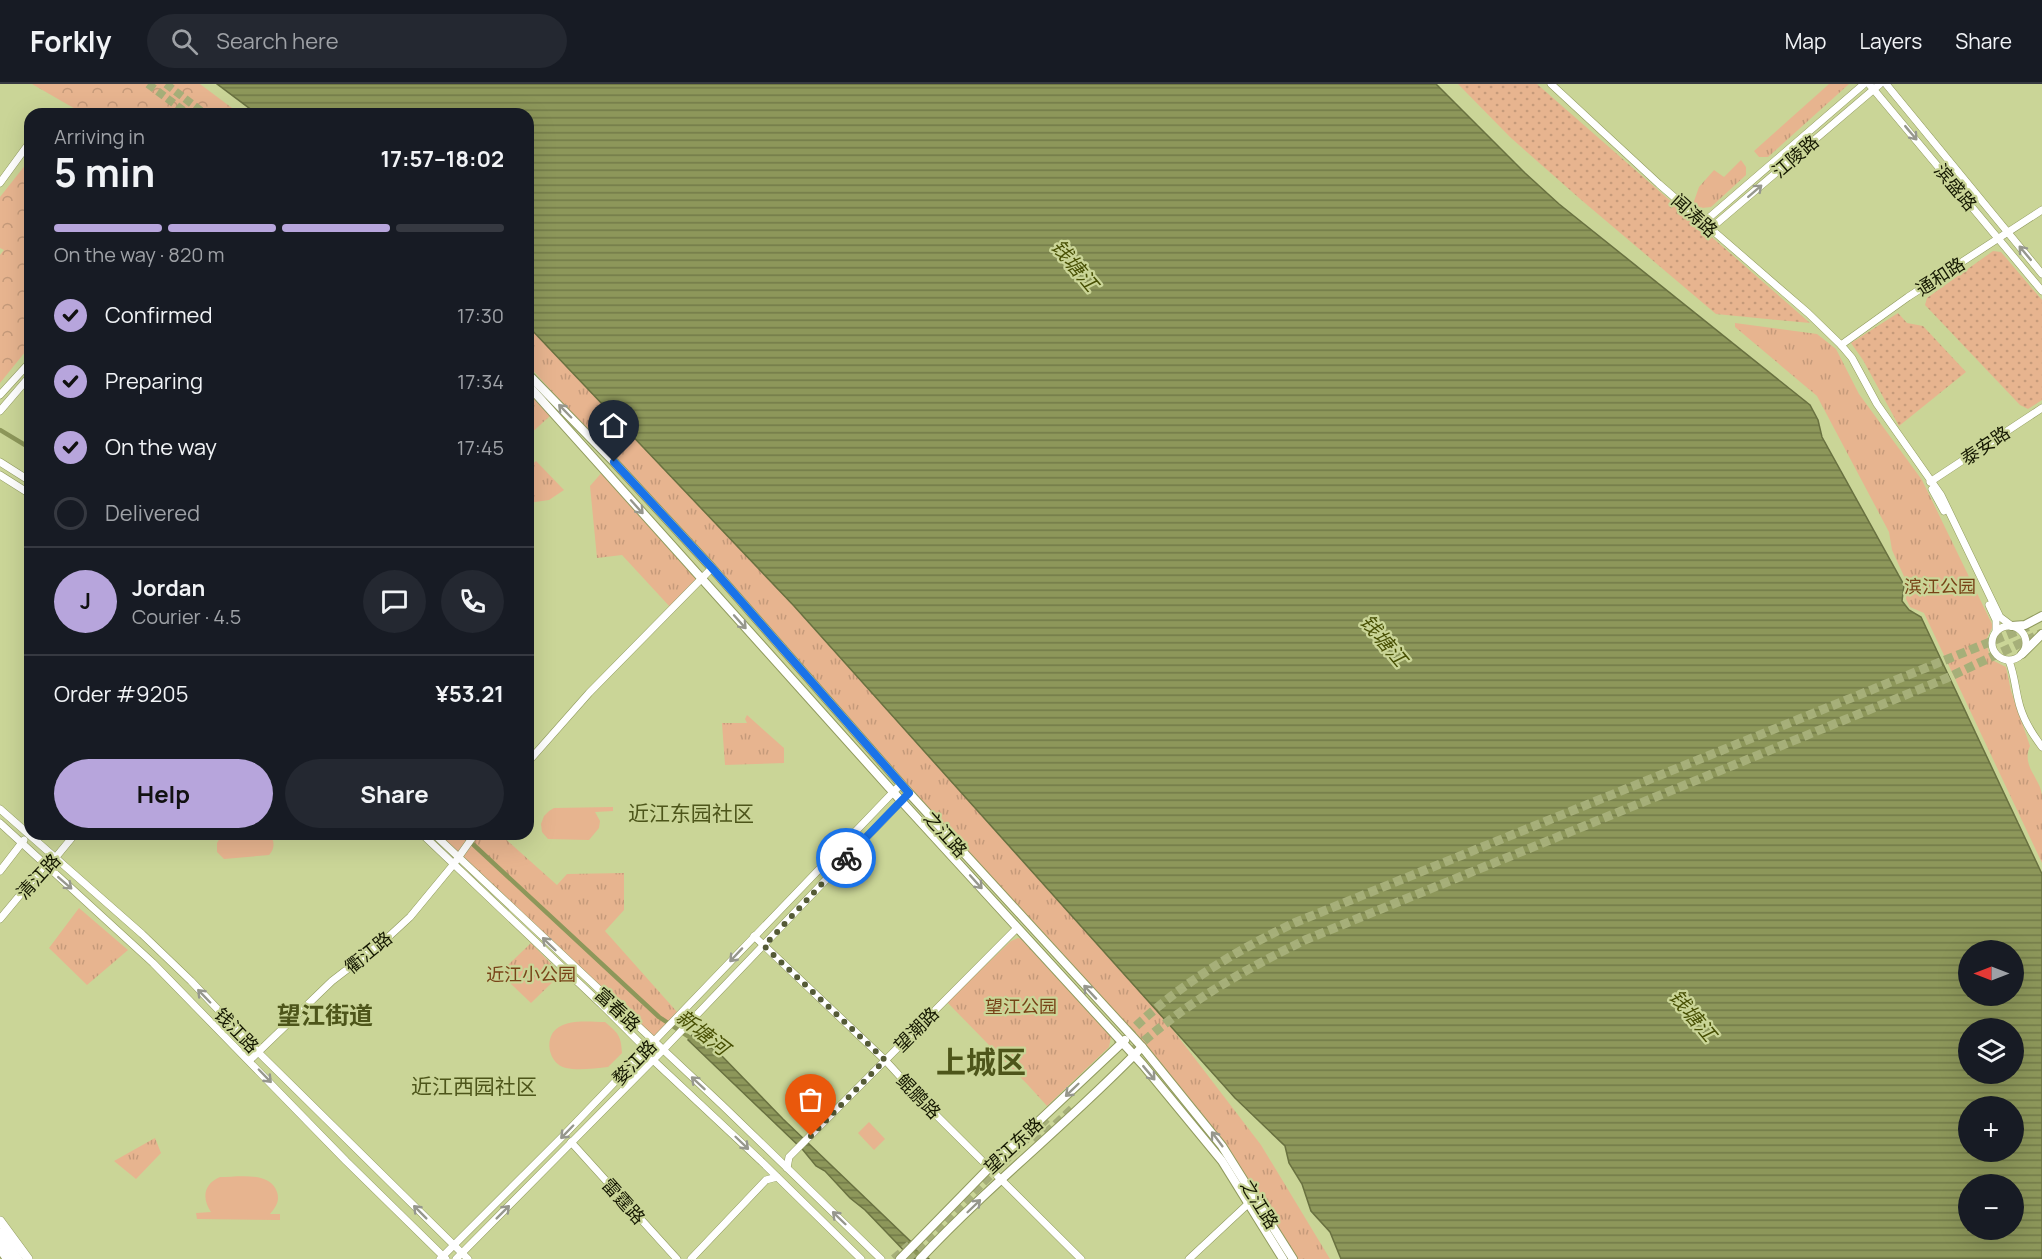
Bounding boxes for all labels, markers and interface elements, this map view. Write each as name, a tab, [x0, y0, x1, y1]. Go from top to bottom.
search box	[147, 14, 567, 68]
text: Forkly	[30, 22, 111, 60]
icon: search	[168, 25, 201, 58]
text: Search here	[216, 26, 339, 56]
text: Map	[1785, 27, 1826, 55]
text: Layers	[1859, 27, 1922, 55]
text: Share	[1955, 27, 2012, 55]
text: Arriving in	[54, 123, 145, 150]
one-way arrow	[1904, 125, 1918, 140]
street label: 江陵路	[1767, 129, 1823, 183]
text: 17:57–18:02	[381, 144, 504, 174]
text: 5 min	[54, 145, 155, 199]
street label: 滨盛路	[1929, 159, 1983, 215]
one-way arrow	[1747, 184, 1762, 198]
street label: 闻涛路	[1667, 188, 1723, 242]
water label: 钱塘江	[1045, 233, 1106, 298]
text: On the way · 820 m	[54, 241, 224, 268]
one-way arrow	[2018, 245, 2031, 261]
street label: 通和路	[1911, 251, 1969, 301]
icon: check	[54, 299, 87, 332]
text: Confirmed	[105, 300, 213, 330]
text: 17:30	[457, 302, 504, 329]
icon: check	[54, 365, 87, 398]
text: Preparing	[105, 366, 203, 396]
text: 17:34	[457, 368, 504, 395]
pin	[588, 400, 639, 462]
one-way arrow	[558, 404, 572, 419]
icon: home	[597, 409, 630, 442]
street label: 泰安路	[1956, 420, 2014, 470]
icon: check	[54, 431, 87, 464]
text: On the way	[105, 432, 217, 462]
text: 17:45	[457, 434, 504, 461]
text: Delivered	[105, 498, 200, 528]
one-way arrow	[630, 499, 644, 514]
button: chat	[363, 570, 426, 633]
button: phone	[441, 570, 504, 633]
text: Jordan	[132, 573, 205, 603]
park label: 滨江公园	[1904, 574, 1976, 598]
text: J	[80, 586, 91, 616]
text: Courier · 4.5	[132, 603, 241, 630]
water label: 钱塘江	[1354, 608, 1415, 673]
one-way arrow	[733, 614, 747, 629]
text: Order #9205	[54, 679, 188, 709]
text: ¥53.21	[435, 679, 504, 709]
button: Help	[54, 759, 273, 828]
button: Share	[285, 759, 504, 828]
district label: 近江东园社区	[628, 799, 754, 827]
street label: 之江路	[919, 806, 973, 862]
courier	[816, 828, 876, 888]
icon: bike	[830, 842, 863, 875]
street label: 清江路	[11, 848, 65, 904]
one-way arrow	[969, 875, 983, 890]
one-way arrow	[57, 876, 73, 889]
street label: 衢江路	[339, 926, 397, 978]
one-way arrow	[542, 937, 557, 952]
north arrow	[1958, 940, 2024, 1006]
map controls	[1958, 940, 2024, 1240]
one-way arrow	[729, 948, 744, 963]
park label: 近江小公园	[486, 962, 576, 986]
street label: 富春路	[590, 982, 646, 1036]
water label: 钱塘江	[1663, 983, 1724, 1048]
one-way arrow	[1083, 985, 1097, 1000]
one-way arrow	[197, 988, 211, 1003]
park label: 望江公园	[985, 994, 1057, 1018]
district label: 望江街道	[277, 998, 373, 1031]
street label: 望潮路	[888, 1001, 944, 1057]
street label: 钱江路	[210, 1002, 264, 1058]
water label: 新塘河	[671, 1003, 738, 1064]
button: layers	[1958, 1018, 2024, 1084]
street label: 婺江路	[607, 1034, 661, 1090]
district label: 上城区	[936, 1041, 1026, 1082]
one-way arrow	[1143, 1065, 1156, 1081]
street label: 鲲鹏路	[892, 1068, 946, 1124]
one-way arrow	[258, 1069, 272, 1084]
district label: 近江西园社区	[411, 1072, 537, 1100]
pin	[785, 1074, 836, 1136]
one-way arrow	[691, 1076, 706, 1090]
icon: bag	[794, 1083, 827, 1116]
one-way arrow	[1065, 1083, 1080, 1097]
button: +	[1958, 1096, 2024, 1162]
street label: 望江东路	[978, 1112, 1048, 1178]
one-way arrow	[560, 1124, 574, 1139]
one-way arrow	[1210, 1131, 1223, 1147]
one-way arrow	[734, 1136, 749, 1150]
street label: 雷霆路	[597, 1173, 651, 1229]
button: −	[1958, 1174, 2024, 1240]
street label: 之江路	[1236, 1175, 1284, 1233]
one-way arrow	[966, 1199, 981, 1214]
one-way arrow	[412, 1205, 427, 1220]
one-way arrow	[495, 1205, 510, 1220]
one-way arrow	[831, 1211, 846, 1226]

